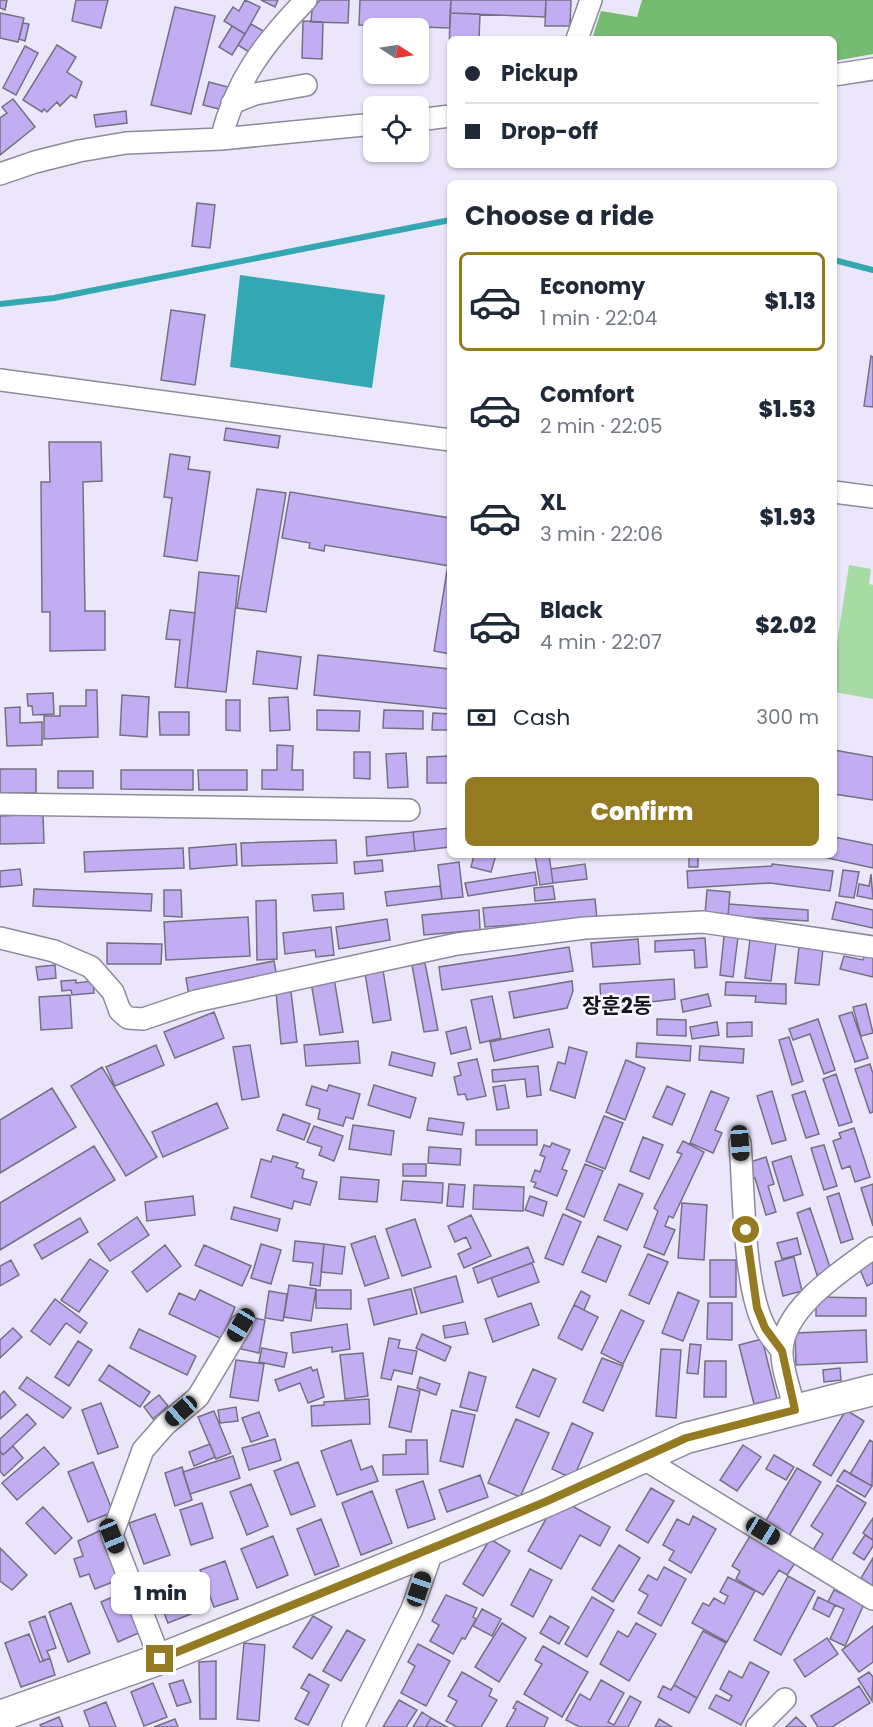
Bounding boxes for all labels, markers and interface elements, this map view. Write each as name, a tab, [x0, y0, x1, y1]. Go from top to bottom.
north arrow	[363, 18, 429, 84]
map controls	[363, 18, 429, 162]
text: Pickup	[501, 58, 578, 89]
button: locate	[363, 96, 429, 162]
text: Drop-off	[501, 116, 598, 147]
text: Choose a ride	[465, 197, 654, 234]
text: Economy	[540, 271, 645, 302]
icon: car	[468, 275, 522, 329]
text: $1.13	[764, 286, 816, 317]
text: 1 min · 22:04	[540, 304, 657, 332]
text: Comfort	[540, 379, 634, 410]
icon: car	[468, 383, 522, 437]
text: $1.53	[758, 394, 816, 425]
text: 2 min · 22:05	[540, 412, 662, 440]
text: XL	[540, 487, 566, 518]
icon: car	[468, 491, 522, 545]
text: $1.93	[760, 502, 816, 533]
text: 3 min · 22:06	[540, 520, 663, 548]
text: Black	[540, 595, 603, 626]
icon: car	[468, 599, 522, 653]
text: $2.02	[755, 610, 816, 641]
text: 4 min · 22:07	[540, 628, 662, 656]
icon: cash	[465, 701, 498, 734]
text: Cash	[513, 702, 570, 733]
text: 300 m	[756, 703, 819, 731]
button: Confirm	[465, 777, 819, 846]
district label: 장훈2동	[582, 991, 652, 1020]
car	[730, 1124, 750, 1162]
route start	[732, 1216, 759, 1243]
car	[224, 1305, 258, 1345]
car	[162, 1392, 200, 1430]
car	[743, 1514, 783, 1548]
car	[97, 1516, 127, 1556]
car	[405, 1569, 433, 1609]
callout: 1 min	[110, 1572, 210, 1614]
text: 1 min	[134, 1579, 187, 1607]
route end	[146, 1645, 173, 1672]

